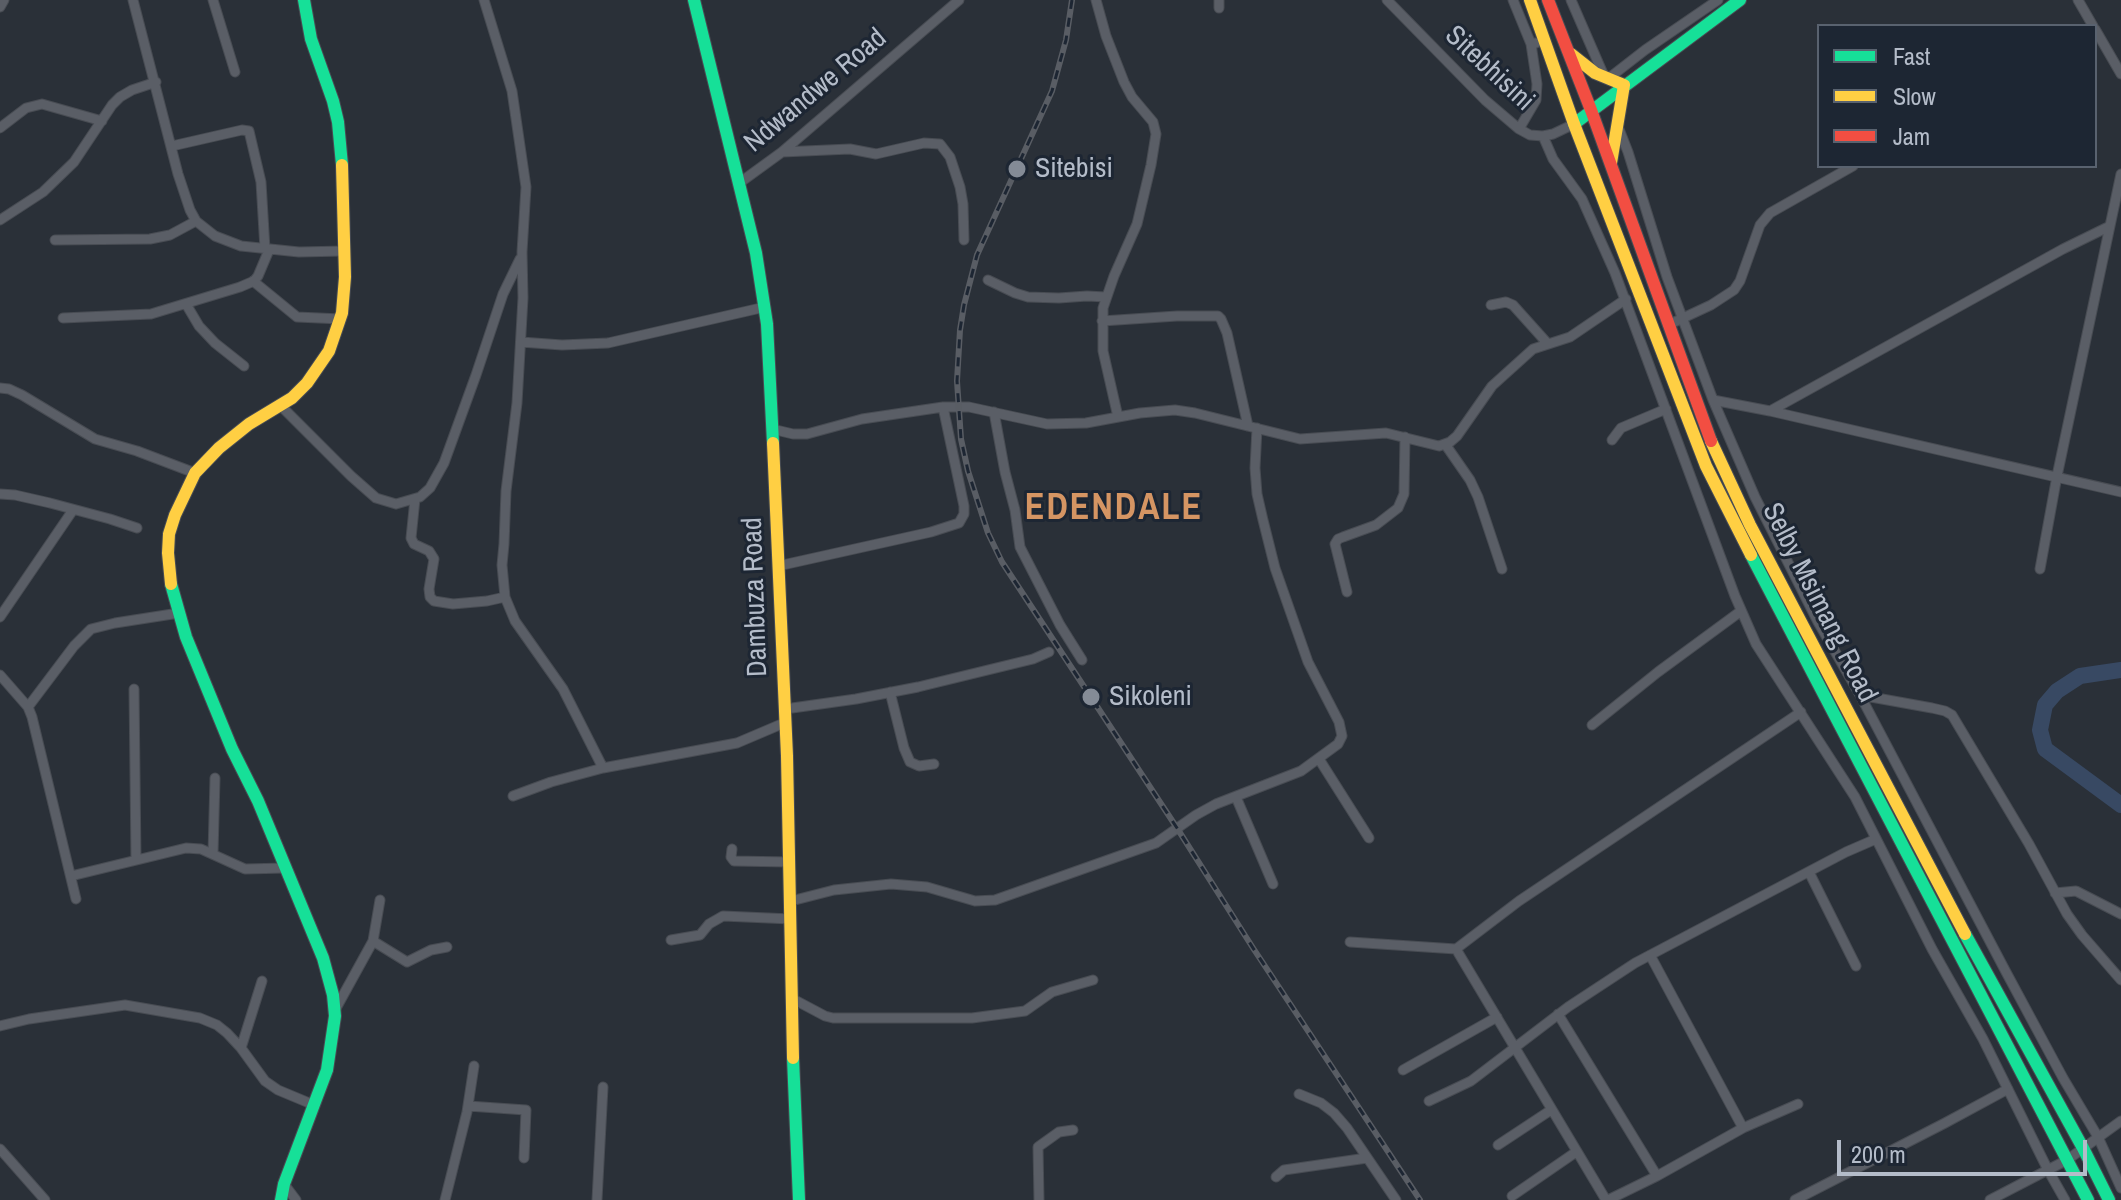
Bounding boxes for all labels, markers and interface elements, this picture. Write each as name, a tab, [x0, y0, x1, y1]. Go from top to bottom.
street label: Sitebhisini	[1437, 19, 1541, 119]
street label: Ndwandwe Road	[738, 22, 894, 160]
legend	[1817, 24, 2097, 168]
text: Fast	[1893, 40, 1930, 72]
text: Slow	[1893, 80, 1936, 112]
text: Jam	[1893, 120, 1930, 152]
place label: Sitebisi	[1035, 152, 1113, 186]
marker: Sitebisi	[1006, 158, 1028, 180]
district label: EDENDALE	[1025, 487, 1203, 531]
street label: Selby Msimang Road	[1754, 498, 1884, 708]
street label: Dambuza Road	[736, 517, 776, 677]
place label: Sikoleni	[1109, 680, 1192, 714]
marker: Sikoleni	[1080, 686, 1102, 708]
scale bar	[1841, 1124, 2091, 1174]
text: 200 m	[1851, 1138, 1906, 1170]

